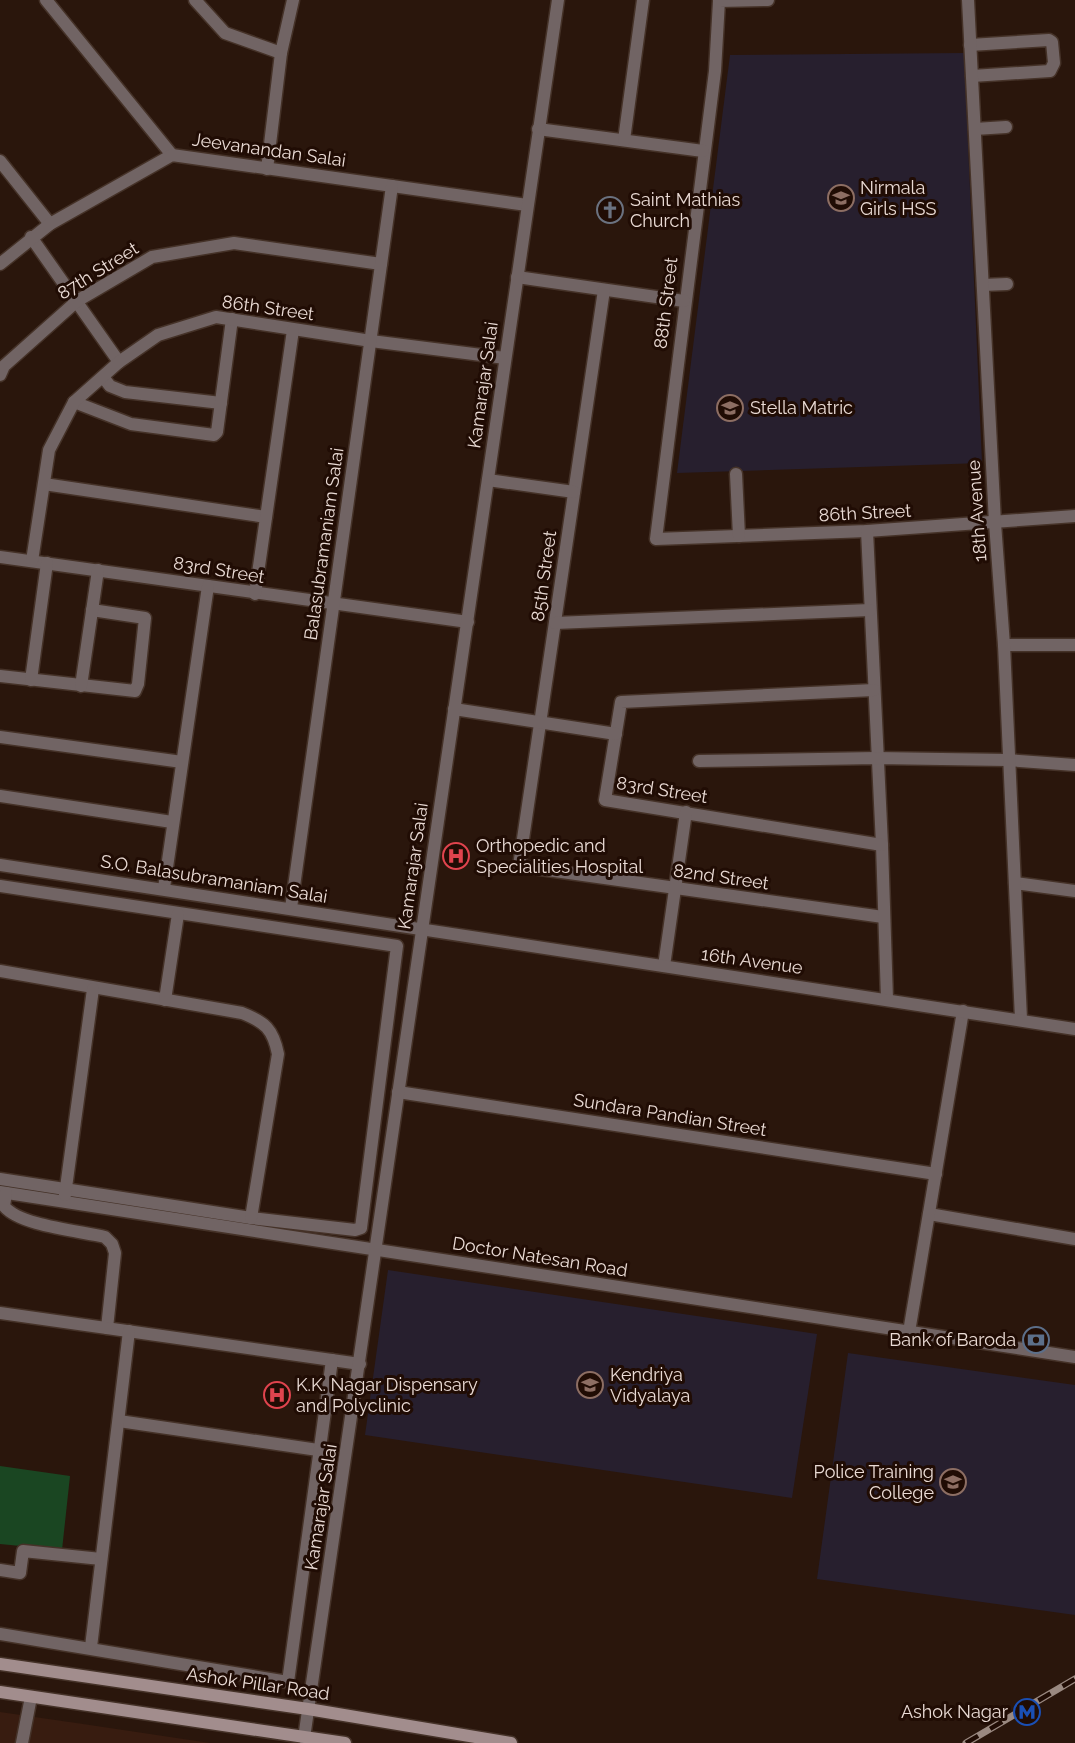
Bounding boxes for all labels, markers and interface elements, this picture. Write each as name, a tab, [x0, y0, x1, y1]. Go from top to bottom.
street label: Jeevanandan Salai	[191, 128, 347, 171]
place label: Nirmala Girls HSS	[860, 177, 937, 219]
school or university icon: Nirmala Girls HSS	[826, 183, 856, 213]
place label: Saint Mathias Church	[630, 189, 740, 231]
church icon: Saint Mathias Church	[595, 195, 625, 225]
street label: 87th Street	[53, 237, 142, 304]
street label: 88th Street	[649, 256, 682, 350]
street label: 86th Street	[221, 291, 315, 324]
street label: Kamarajar Salai	[463, 320, 502, 450]
school or university icon: Stella Matric	[715, 393, 745, 423]
place label: Stella Matric	[750, 397, 853, 418]
street label: Balasubramaniam Salai	[300, 446, 347, 642]
street label: 18th Avenue	[962, 459, 991, 563]
street label: 86th Street	[818, 500, 912, 525]
street label: 85th Street	[527, 529, 560, 623]
street label: 83rd Street	[172, 552, 266, 587]
street label: 83rd Street	[615, 772, 709, 807]
street label: Kamarajar Salai	[393, 801, 432, 931]
place label: Orthopedic and Specialities Hospital	[476, 835, 643, 877]
hospital icon: Orthopedic and Specialities Hospital	[441, 841, 471, 871]
street label: S.O. Balasubramaniam Salai	[99, 850, 329, 907]
street label: 82nd Street	[672, 859, 770, 894]
street label: 16th Avenue	[700, 943, 805, 978]
street label: Sundara Pandian Street	[572, 1089, 768, 1140]
street label: Doctor Natesan Road	[451, 1232, 629, 1281]
bank icon: Bank of Baroda	[1021, 1325, 1051, 1355]
place label: Bank of Baroda	[889, 1329, 1016, 1350]
place label: Kendriya Vidyalaya	[610, 1364, 690, 1406]
school or university icon: Kendriya Vidyalaya	[575, 1370, 605, 1400]
place label: K.K. Nagar Dispensary and Polyclinic	[296, 1374, 478, 1416]
hospital icon: K.K. Nagar Dispensary and Polyclinic	[262, 1380, 292, 1410]
street label: Kamarajar Salai	[300, 1442, 341, 1572]
place label: Police Training College	[814, 1461, 934, 1503]
school or university icon: Police Training College	[938, 1467, 968, 1497]
street label: Ashok Pillar Road	[185, 1663, 331, 1704]
metro station icon: Ashok Nagar	[1012, 1697, 1042, 1727]
place label: Ashok Nagar	[901, 1701, 1009, 1722]

